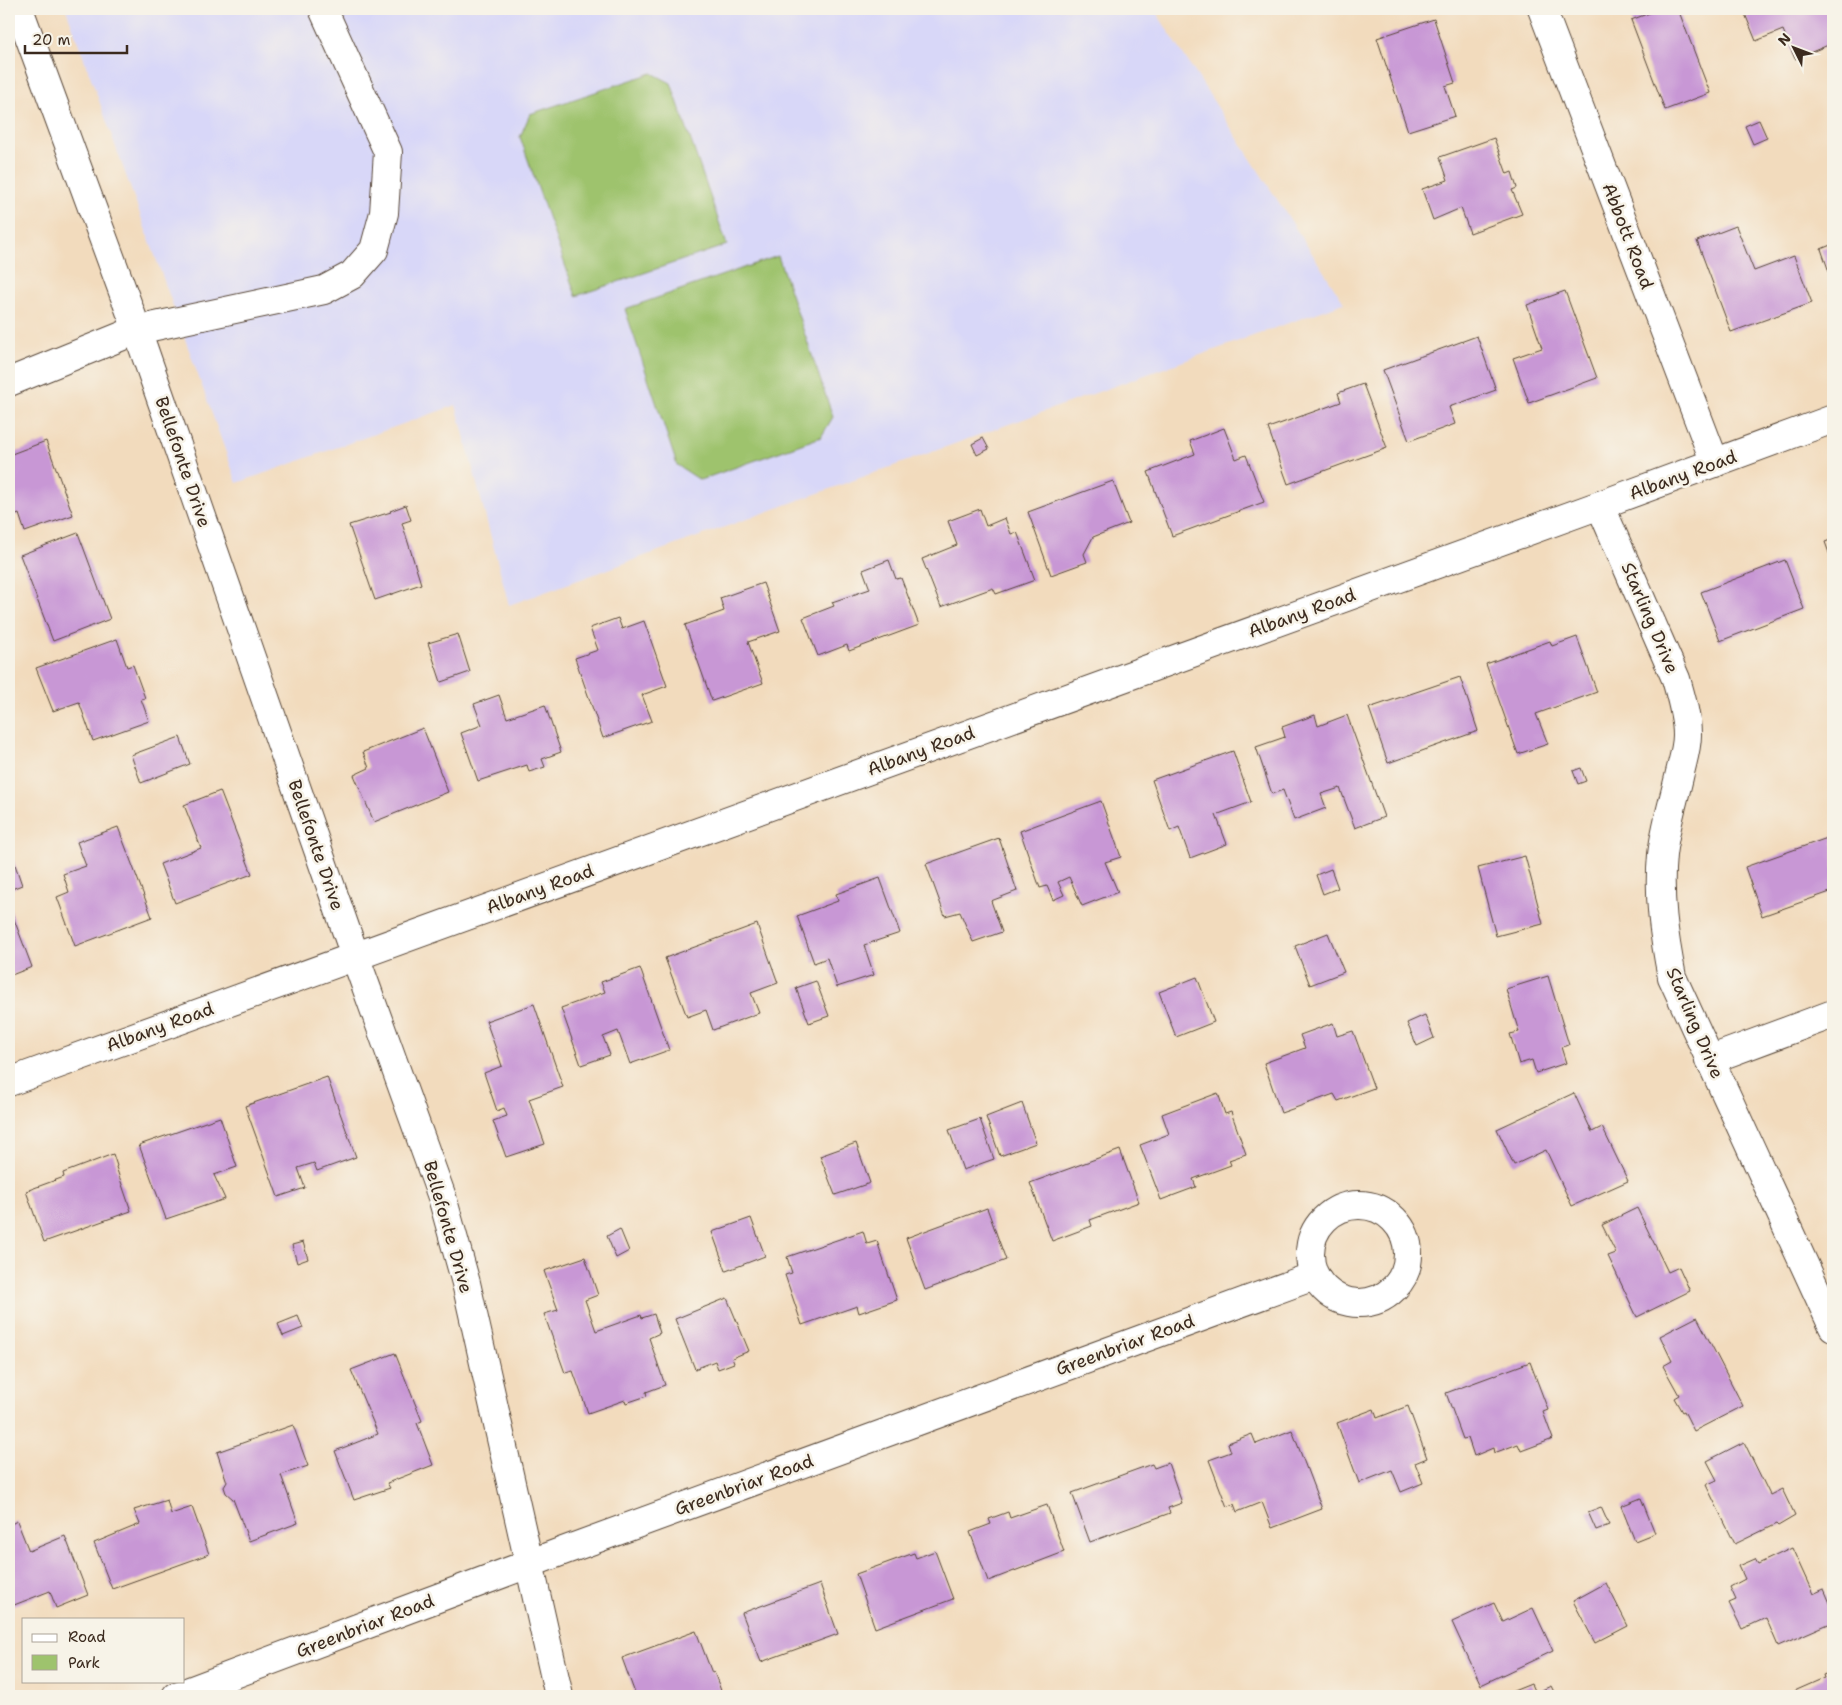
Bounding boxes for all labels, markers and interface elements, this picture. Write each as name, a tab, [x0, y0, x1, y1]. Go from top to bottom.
scale bar	[25, 22, 128, 54]
north arrow	[1770, 22, 1820, 72]
text: N	[1774, 29, 1795, 49]
text: 20 m	[32, 30, 71, 50]
street label: Abbott Road	[1597, 180, 1659, 292]
street label: Bellefonte Drive	[149, 393, 217, 531]
street label: Albany Road	[1626, 444, 1740, 506]
street label: Starling Drive	[1616, 559, 1684, 677]
street label: Albany Road	[1245, 582, 1359, 644]
street label: Albany Road	[864, 720, 978, 782]
street label: Bellefonte Drive	[282, 776, 350, 914]
street label: Albany Road	[483, 858, 597, 920]
street label: Starling Drive	[1661, 964, 1729, 1082]
street label: Albany Road	[103, 996, 217, 1058]
street label: Bellefonte Drive	[418, 1158, 478, 1296]
street label: Greenbriar Road	[1052, 1309, 1198, 1381]
street label: Greenbriar Road	[671, 1449, 817, 1521]
street label: Greenbriar Road	[293, 1589, 437, 1663]
legend	[22, 1618, 185, 1682]
text: Road	[68, 1627, 106, 1647]
text: Park	[68, 1653, 100, 1673]

